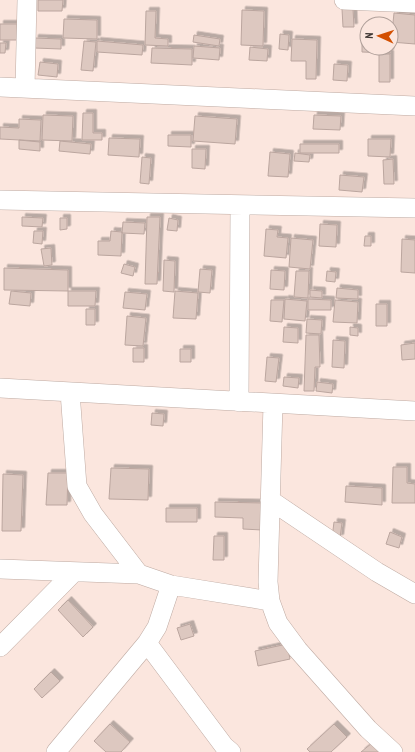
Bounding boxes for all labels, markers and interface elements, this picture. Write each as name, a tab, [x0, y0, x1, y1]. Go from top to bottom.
north arrow	[359, 16, 399, 56]
text: N	[362, 32, 376, 39]

